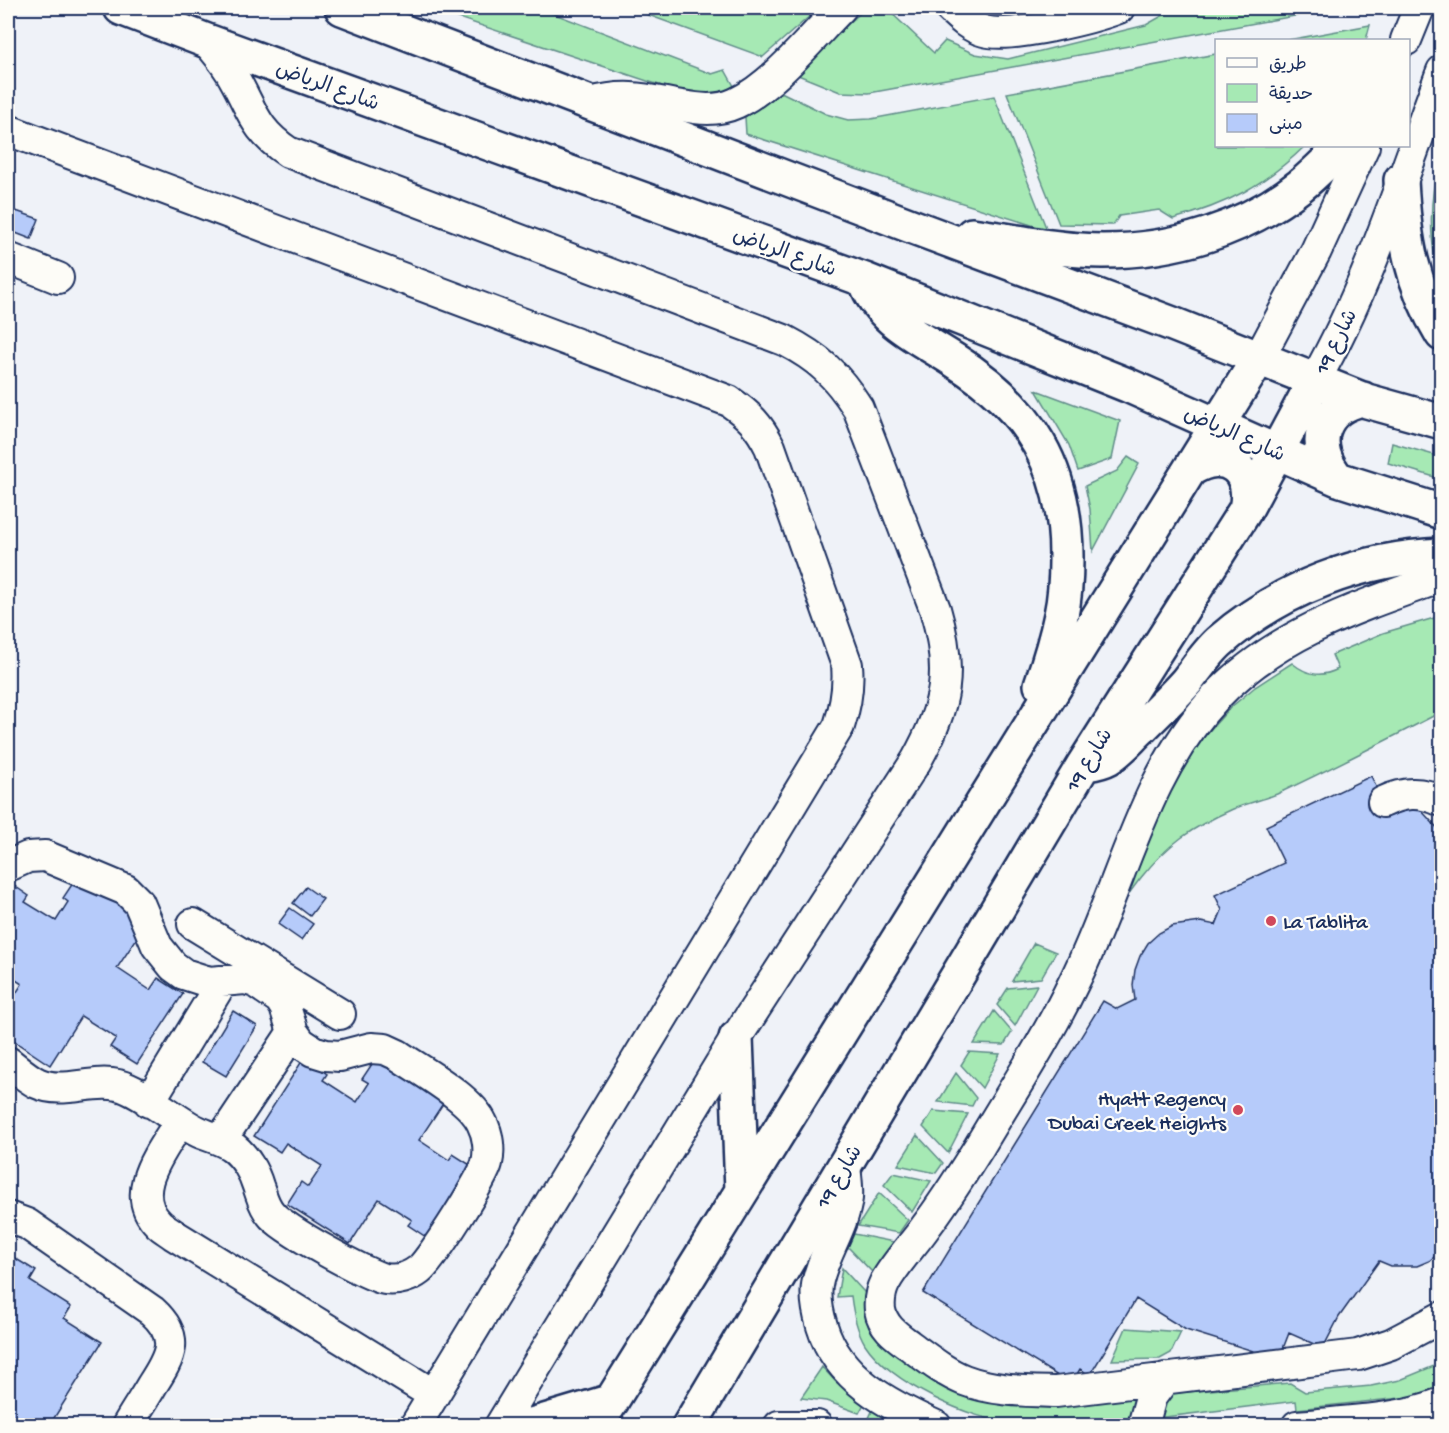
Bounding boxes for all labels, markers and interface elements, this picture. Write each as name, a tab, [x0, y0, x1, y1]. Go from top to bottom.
legend	[1215, 39, 1410, 147]
text: طريق	[1269, 55, 1307, 76]
street label: شارع الرياض	[272, 58, 382, 119]
text: حديقة	[1269, 85, 1313, 106]
text: مبنى	[1269, 115, 1303, 136]
street label: شارع الرياض	[729, 224, 839, 285]
street label: شارع 19	[1311, 306, 1365, 380]
street label: شارع الرياض	[1179, 403, 1288, 470]
street label: شارع 19	[1061, 725, 1120, 798]
place label: La Tablita	[1283, 912, 1369, 937]
marker: La Tablita	[1264, 914, 1278, 928]
place label: Hyatt Regency Dubai Creek Heights	[1046, 1089, 1227, 1138]
marker: Hyatt Regency Dubai Creek Heights	[1231, 1103, 1245, 1117]
street label: شارع 19	[812, 1142, 870, 1215]

